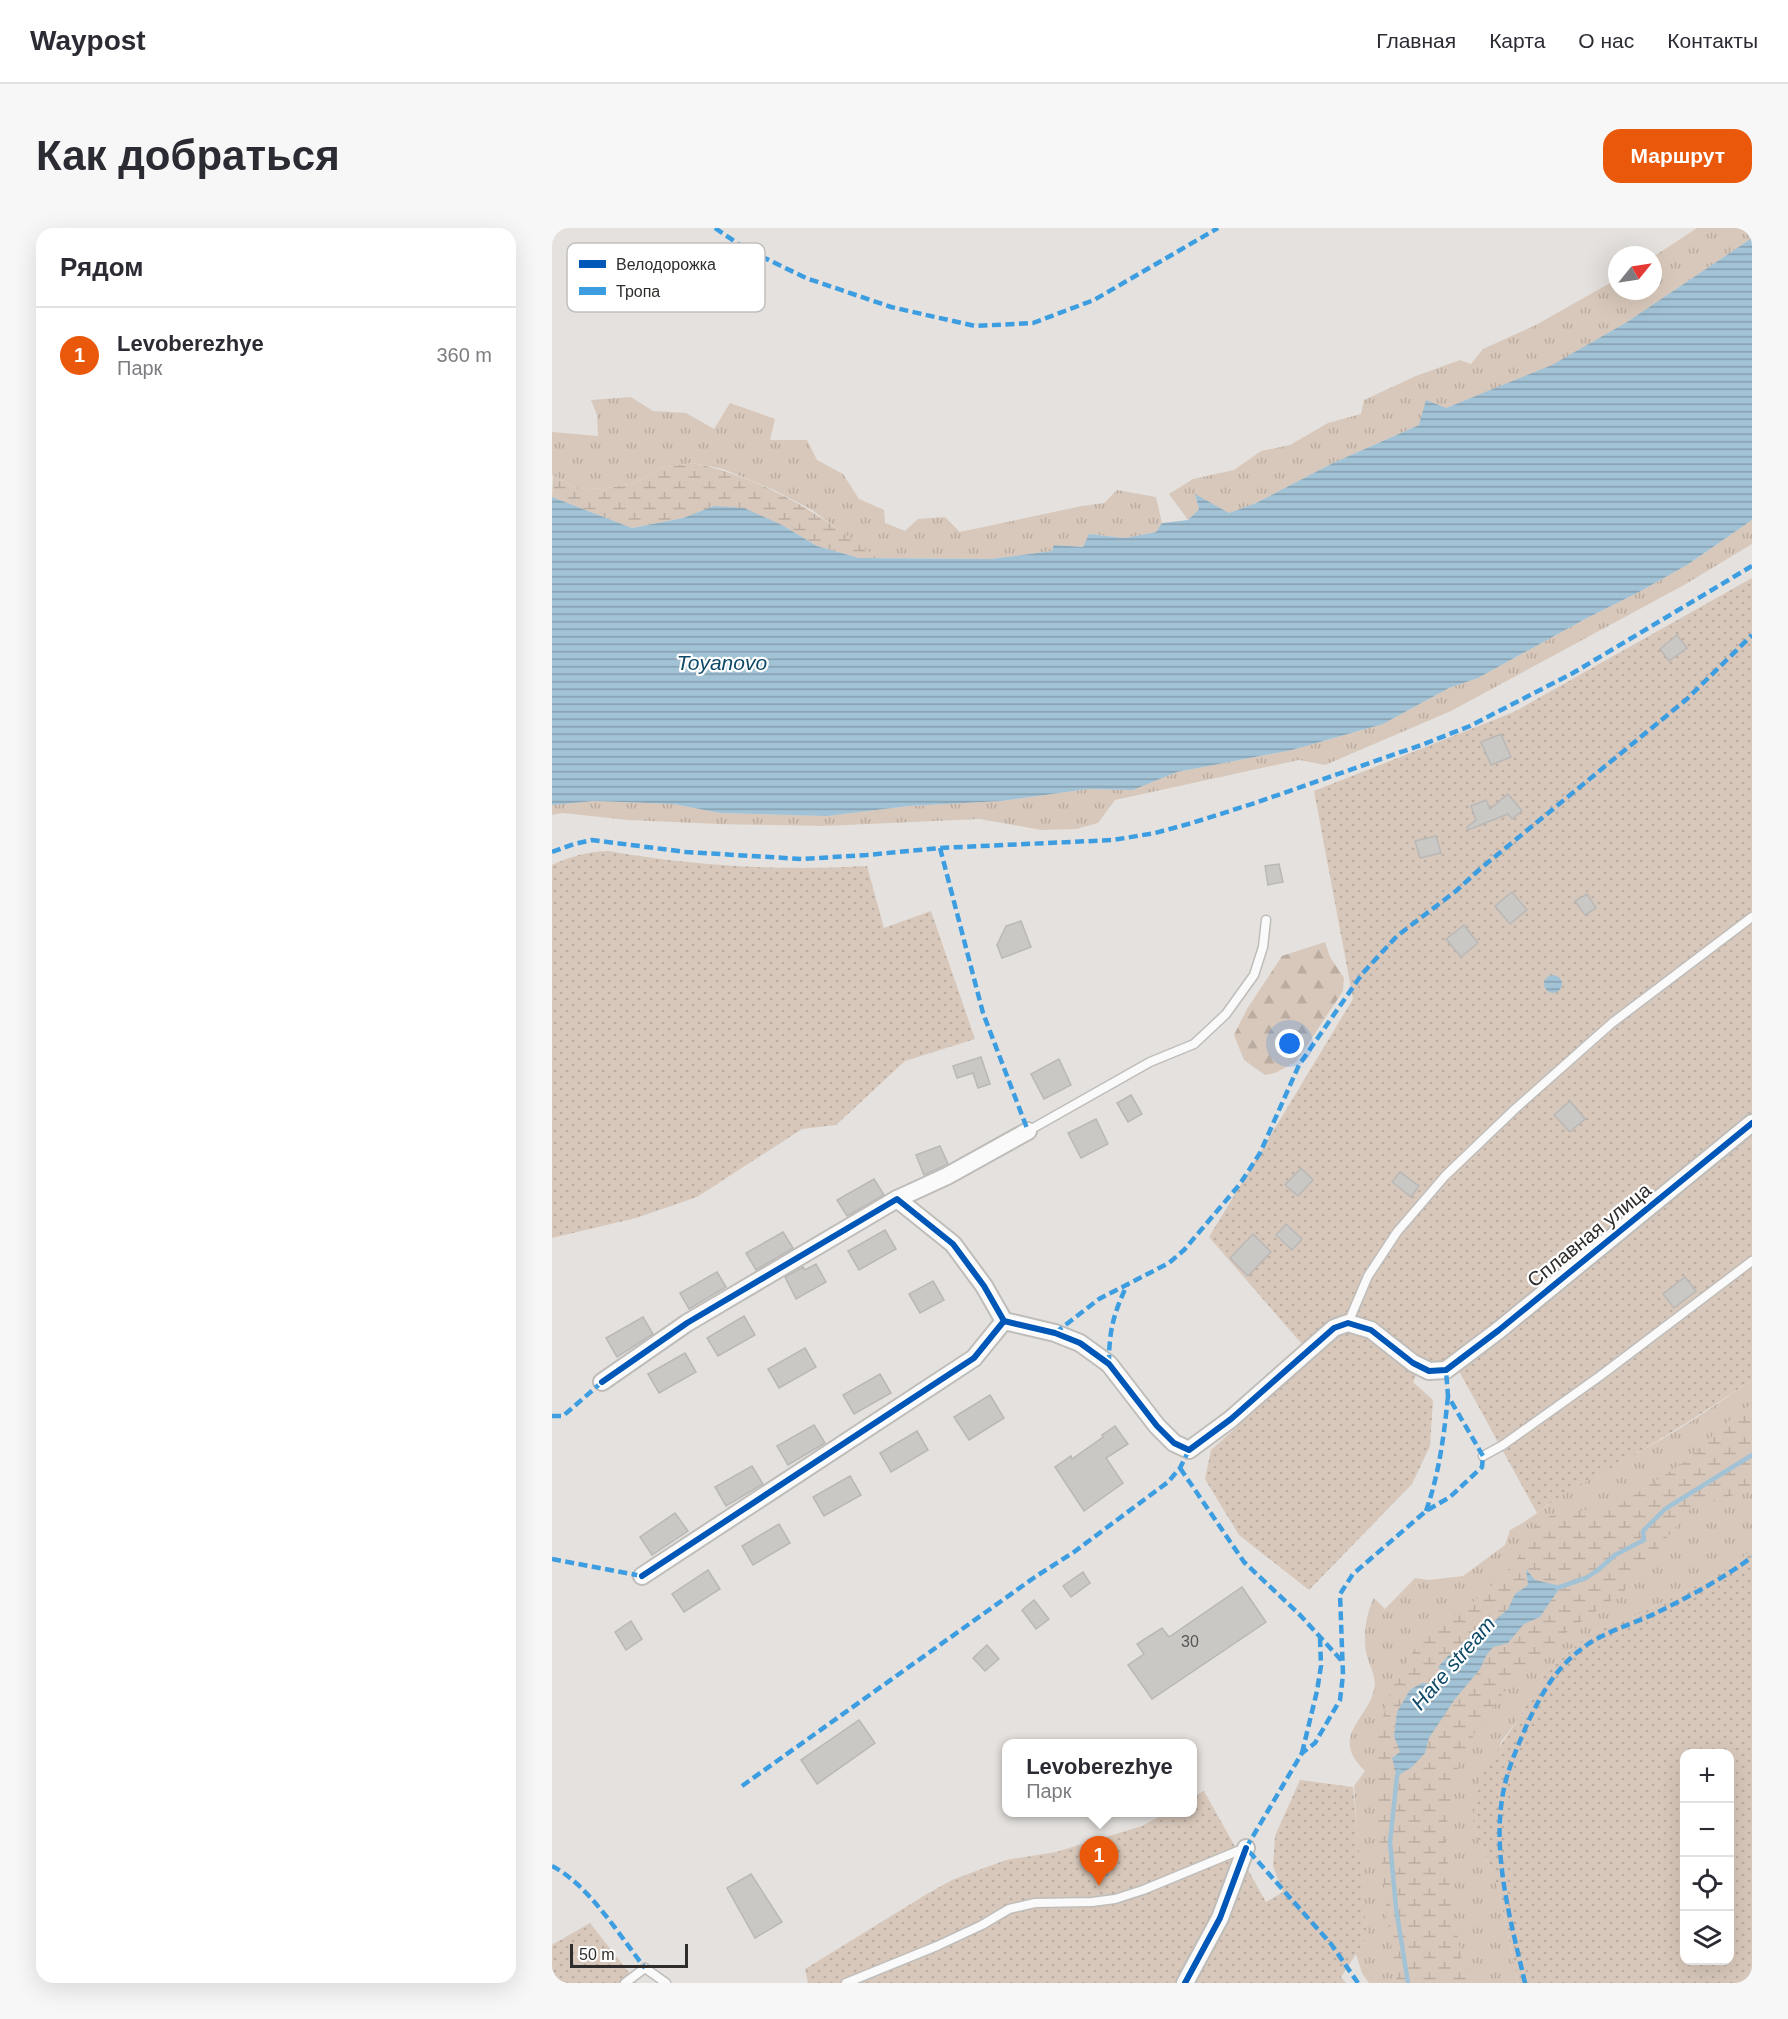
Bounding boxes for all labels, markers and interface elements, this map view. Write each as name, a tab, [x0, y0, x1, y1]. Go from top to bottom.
text: Waypost	[30, 25, 146, 56]
text: Главная	[1376, 29, 1456, 52]
text: Карта	[1489, 29, 1545, 52]
text: О нас	[1578, 29, 1634, 52]
text: Контакты	[1667, 29, 1758, 52]
button: Маршрут	[1603, 129, 1752, 183]
text: Как добраться	[36, 132, 340, 179]
legend	[567, 243, 765, 312]
north arrow	[1608, 246, 1662, 300]
text: Рядом	[60, 252, 143, 282]
text: Велодорожка	[616, 256, 716, 273]
text: Тропа	[616, 283, 660, 300]
text: Levoberezhye	[117, 331, 264, 356]
text: 1	[74, 344, 85, 366]
text: 360 m	[436, 344, 492, 366]
text: Парк	[117, 357, 162, 379]
water label: Toyanovo	[677, 651, 767, 674]
your location	[1275, 1029, 1304, 1058]
street label: Сплавная улица	[1523, 1178, 1656, 1291]
water label: Hare stream	[1406, 1612, 1500, 1714]
house number: 30	[1181, 1633, 1199, 1650]
popup	[1002, 1739, 1197, 1817]
map controls	[1680, 1749, 1734, 1965]
button: +	[1680, 1749, 1734, 1803]
text: Levoberezhye	[1026, 1754, 1173, 1779]
text: Парк	[1026, 1780, 1072, 1802]
button: −	[1680, 1803, 1734, 1857]
pin: 1	[1080, 1836, 1118, 1886]
button: locate	[1680, 1857, 1734, 1911]
button: layers	[1680, 1911, 1734, 1965]
scale bar	[570, 1941, 688, 1968]
text: 50 m	[579, 1946, 615, 1963]

